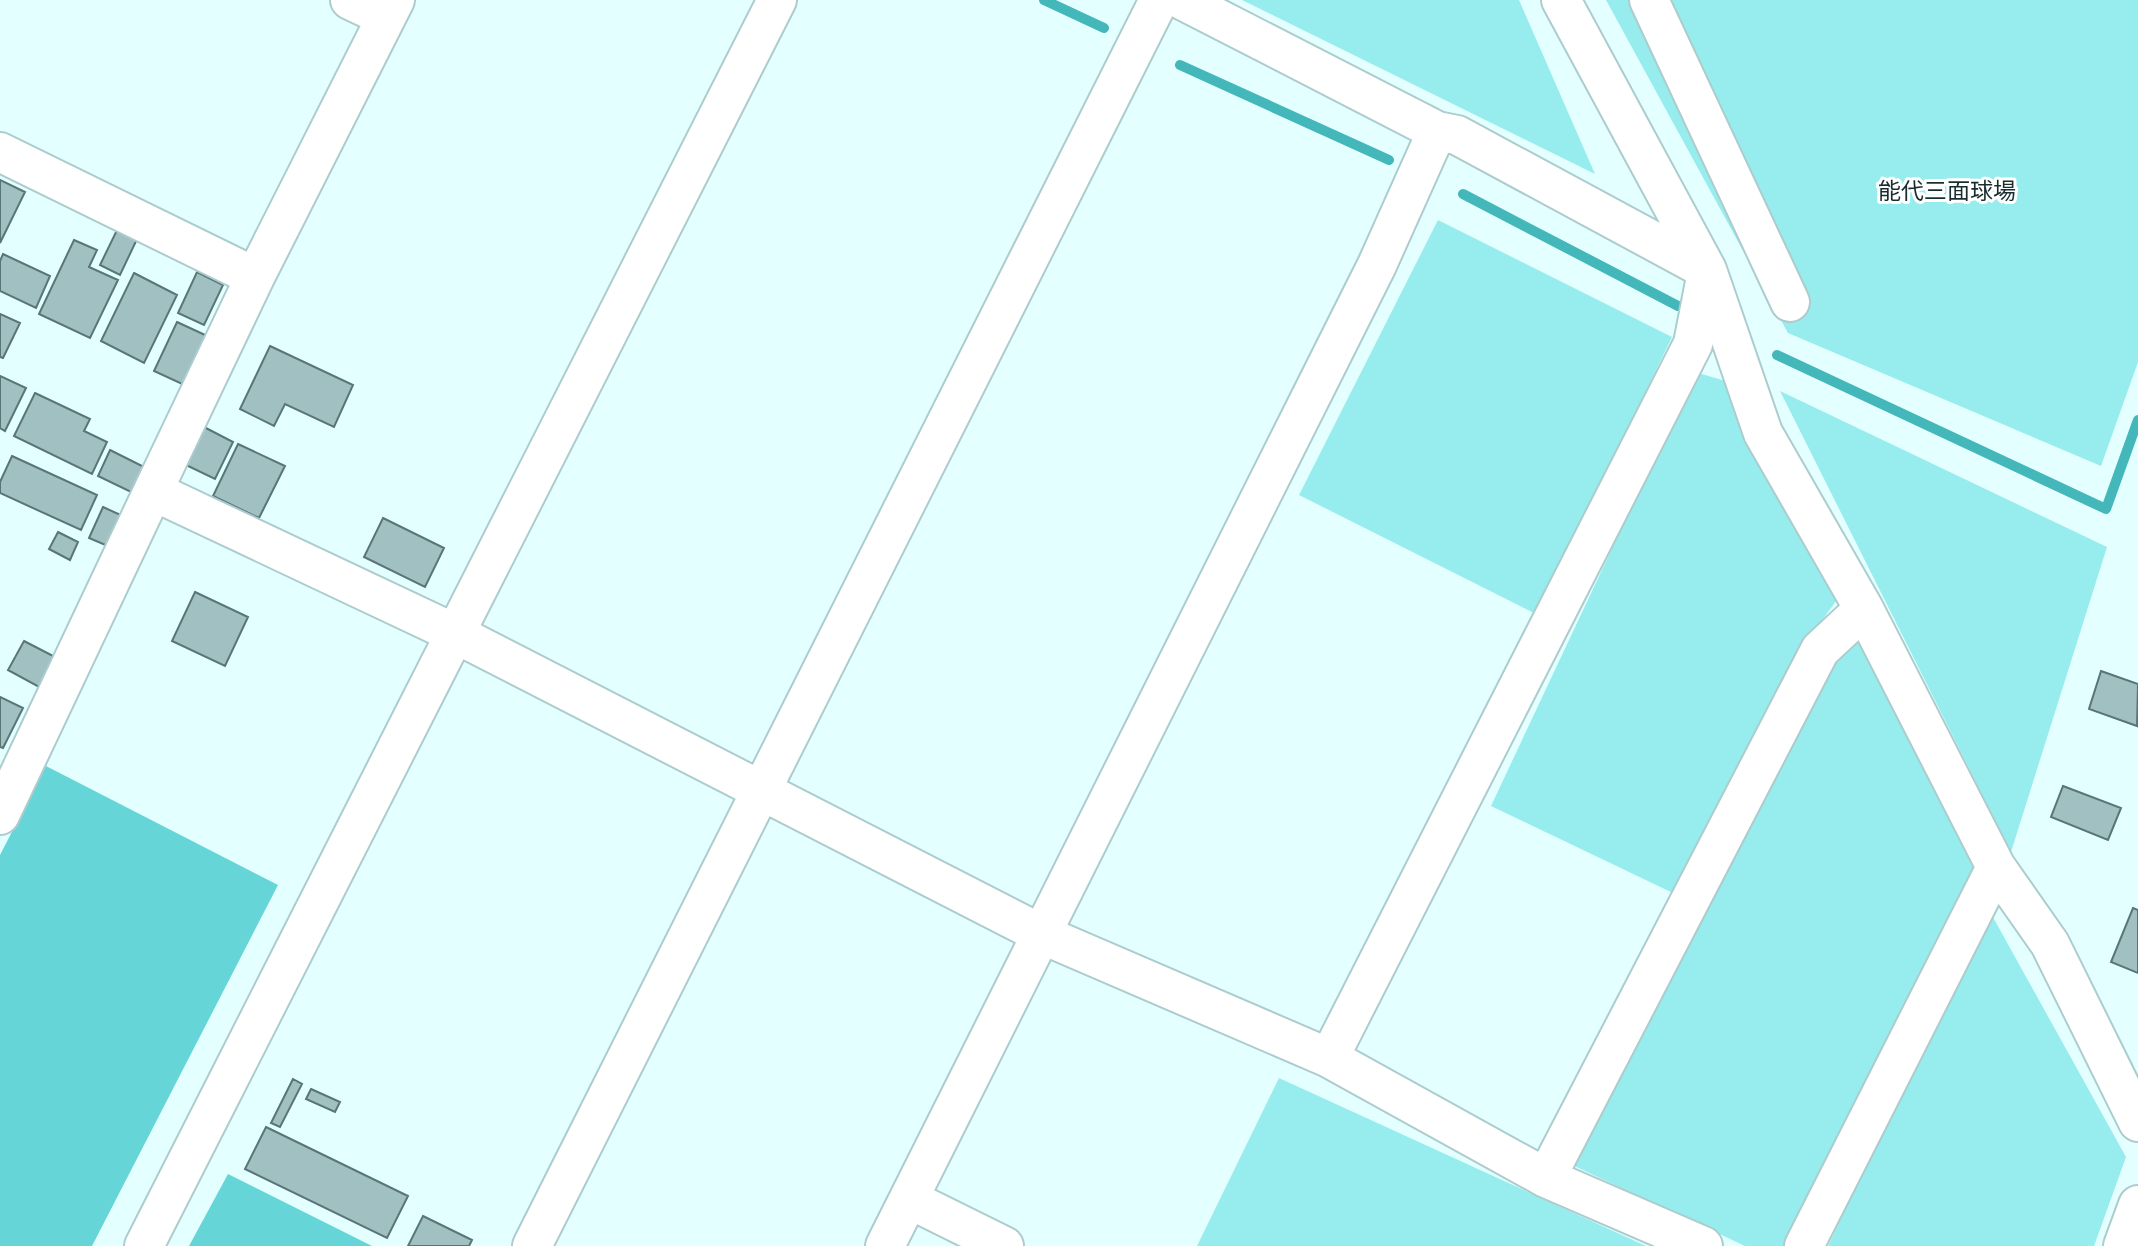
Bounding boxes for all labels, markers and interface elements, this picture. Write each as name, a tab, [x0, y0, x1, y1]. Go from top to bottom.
park label: 能代三面球場	[1878, 177, 2016, 205]

